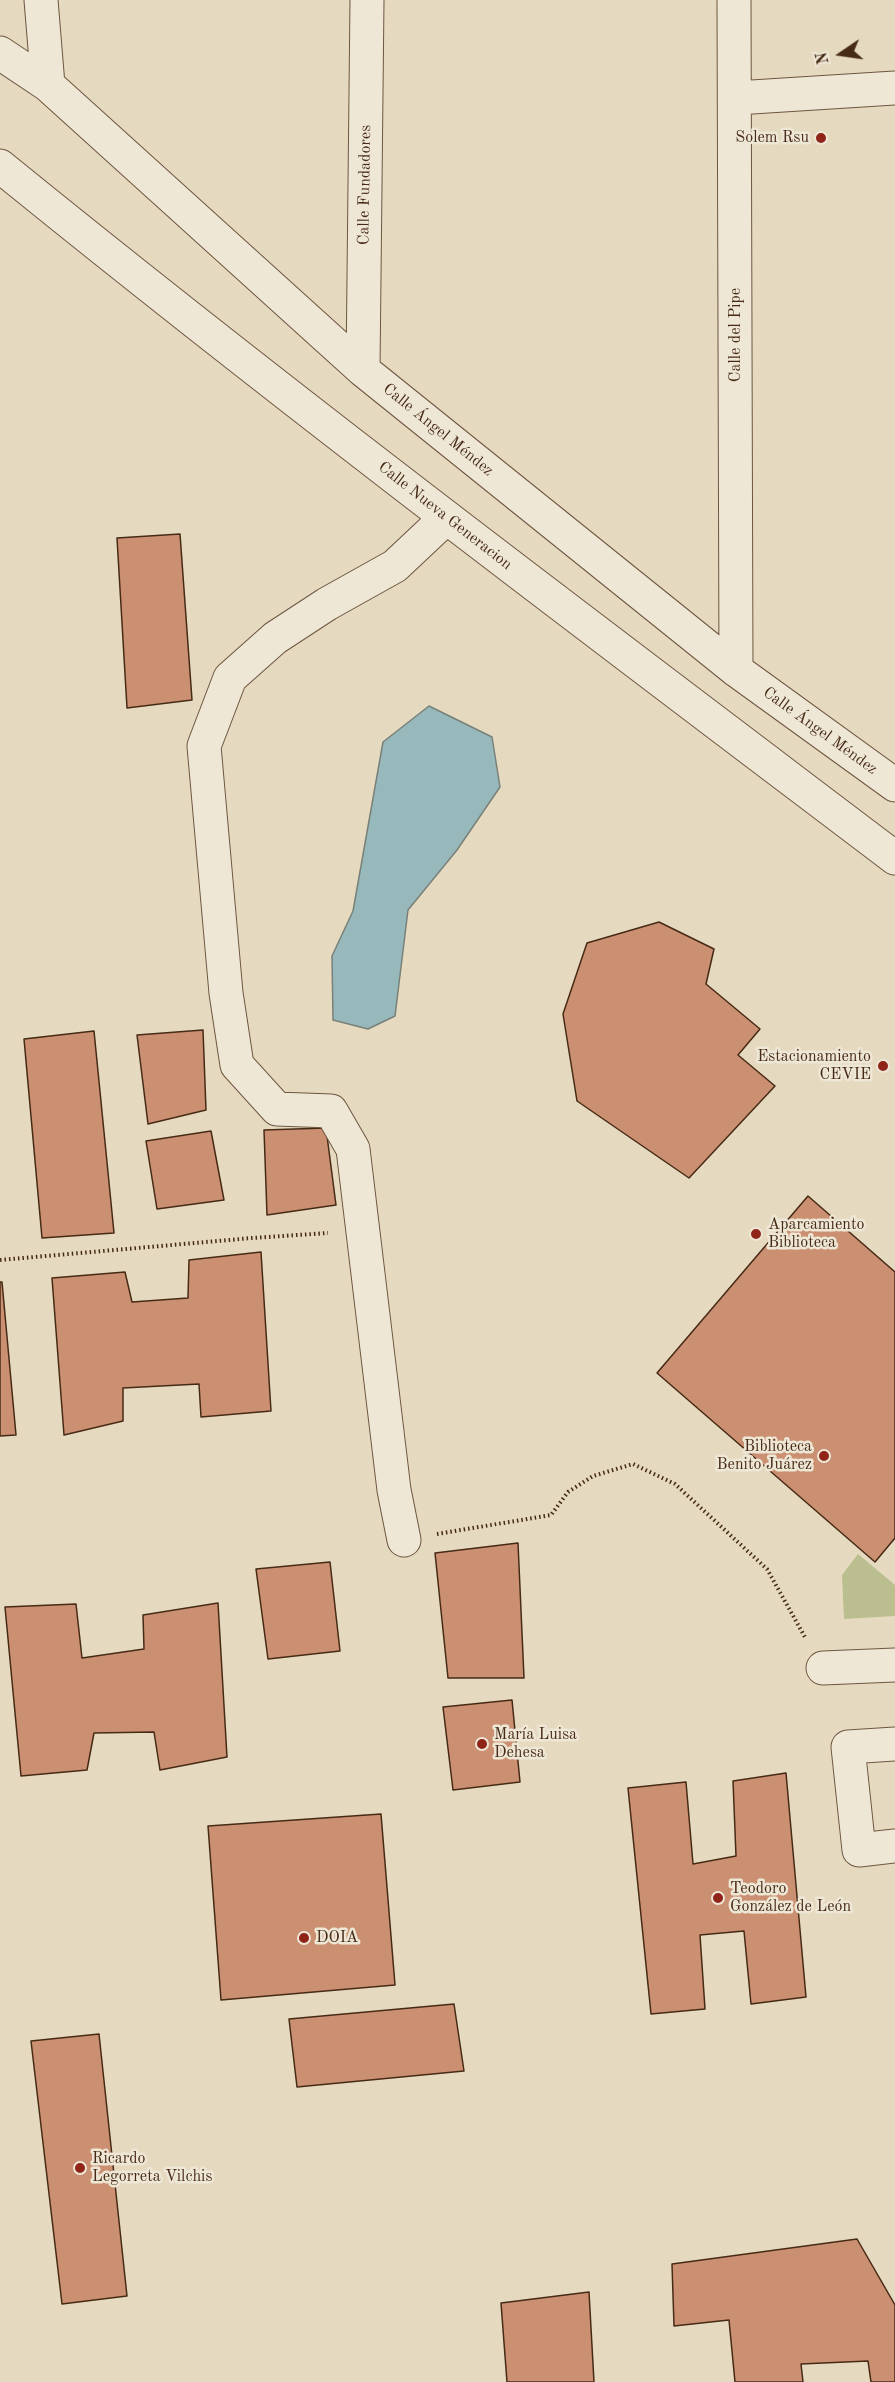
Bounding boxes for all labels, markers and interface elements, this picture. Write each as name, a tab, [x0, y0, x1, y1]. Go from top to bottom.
north arrow	[811, 24, 871, 84]
text: N	[814, 50, 833, 66]
street label: Calle Fundadores	[354, 125, 376, 245]
place label: Solem Rsu	[735, 128, 809, 148]
marker: Solem Rsu	[814, 131, 828, 145]
street label: Calle del Pipe	[726, 288, 746, 382]
street label: Calle Ángel Méndez	[379, 379, 497, 481]
street label: Calle Nueva Generacion	[374, 458, 516, 574]
street label: Calle Ángel Méndez	[759, 683, 881, 779]
place label: Estacionamiento CEVIE	[757, 1047, 871, 1085]
marker: Estacionamiento CEVIE	[876, 1059, 890, 1073]
place label: Aparcamiento Biblioteca	[768, 1215, 864, 1253]
marker: Aparcamiento Biblioteca	[749, 1227, 763, 1241]
place label: Biblioteca Benito Juárez	[717, 1437, 812, 1475]
marker: Biblioteca Benito Juárez	[817, 1449, 831, 1463]
place label: María Luisa Dehesa	[494, 1725, 577, 1763]
marker: María Luisa Dehesa	[475, 1737, 489, 1751]
place label: Teodoro González de León	[730, 1879, 851, 1917]
marker: Teodoro González de León	[711, 1891, 725, 1905]
place label: DOIA	[316, 1928, 358, 1948]
marker: DOIA	[297, 1931, 311, 1945]
place label: Ricardo Legorreta Vilchis	[92, 2149, 212, 2187]
marker: Ricardo Legorreta Vilchis	[73, 2161, 87, 2175]

